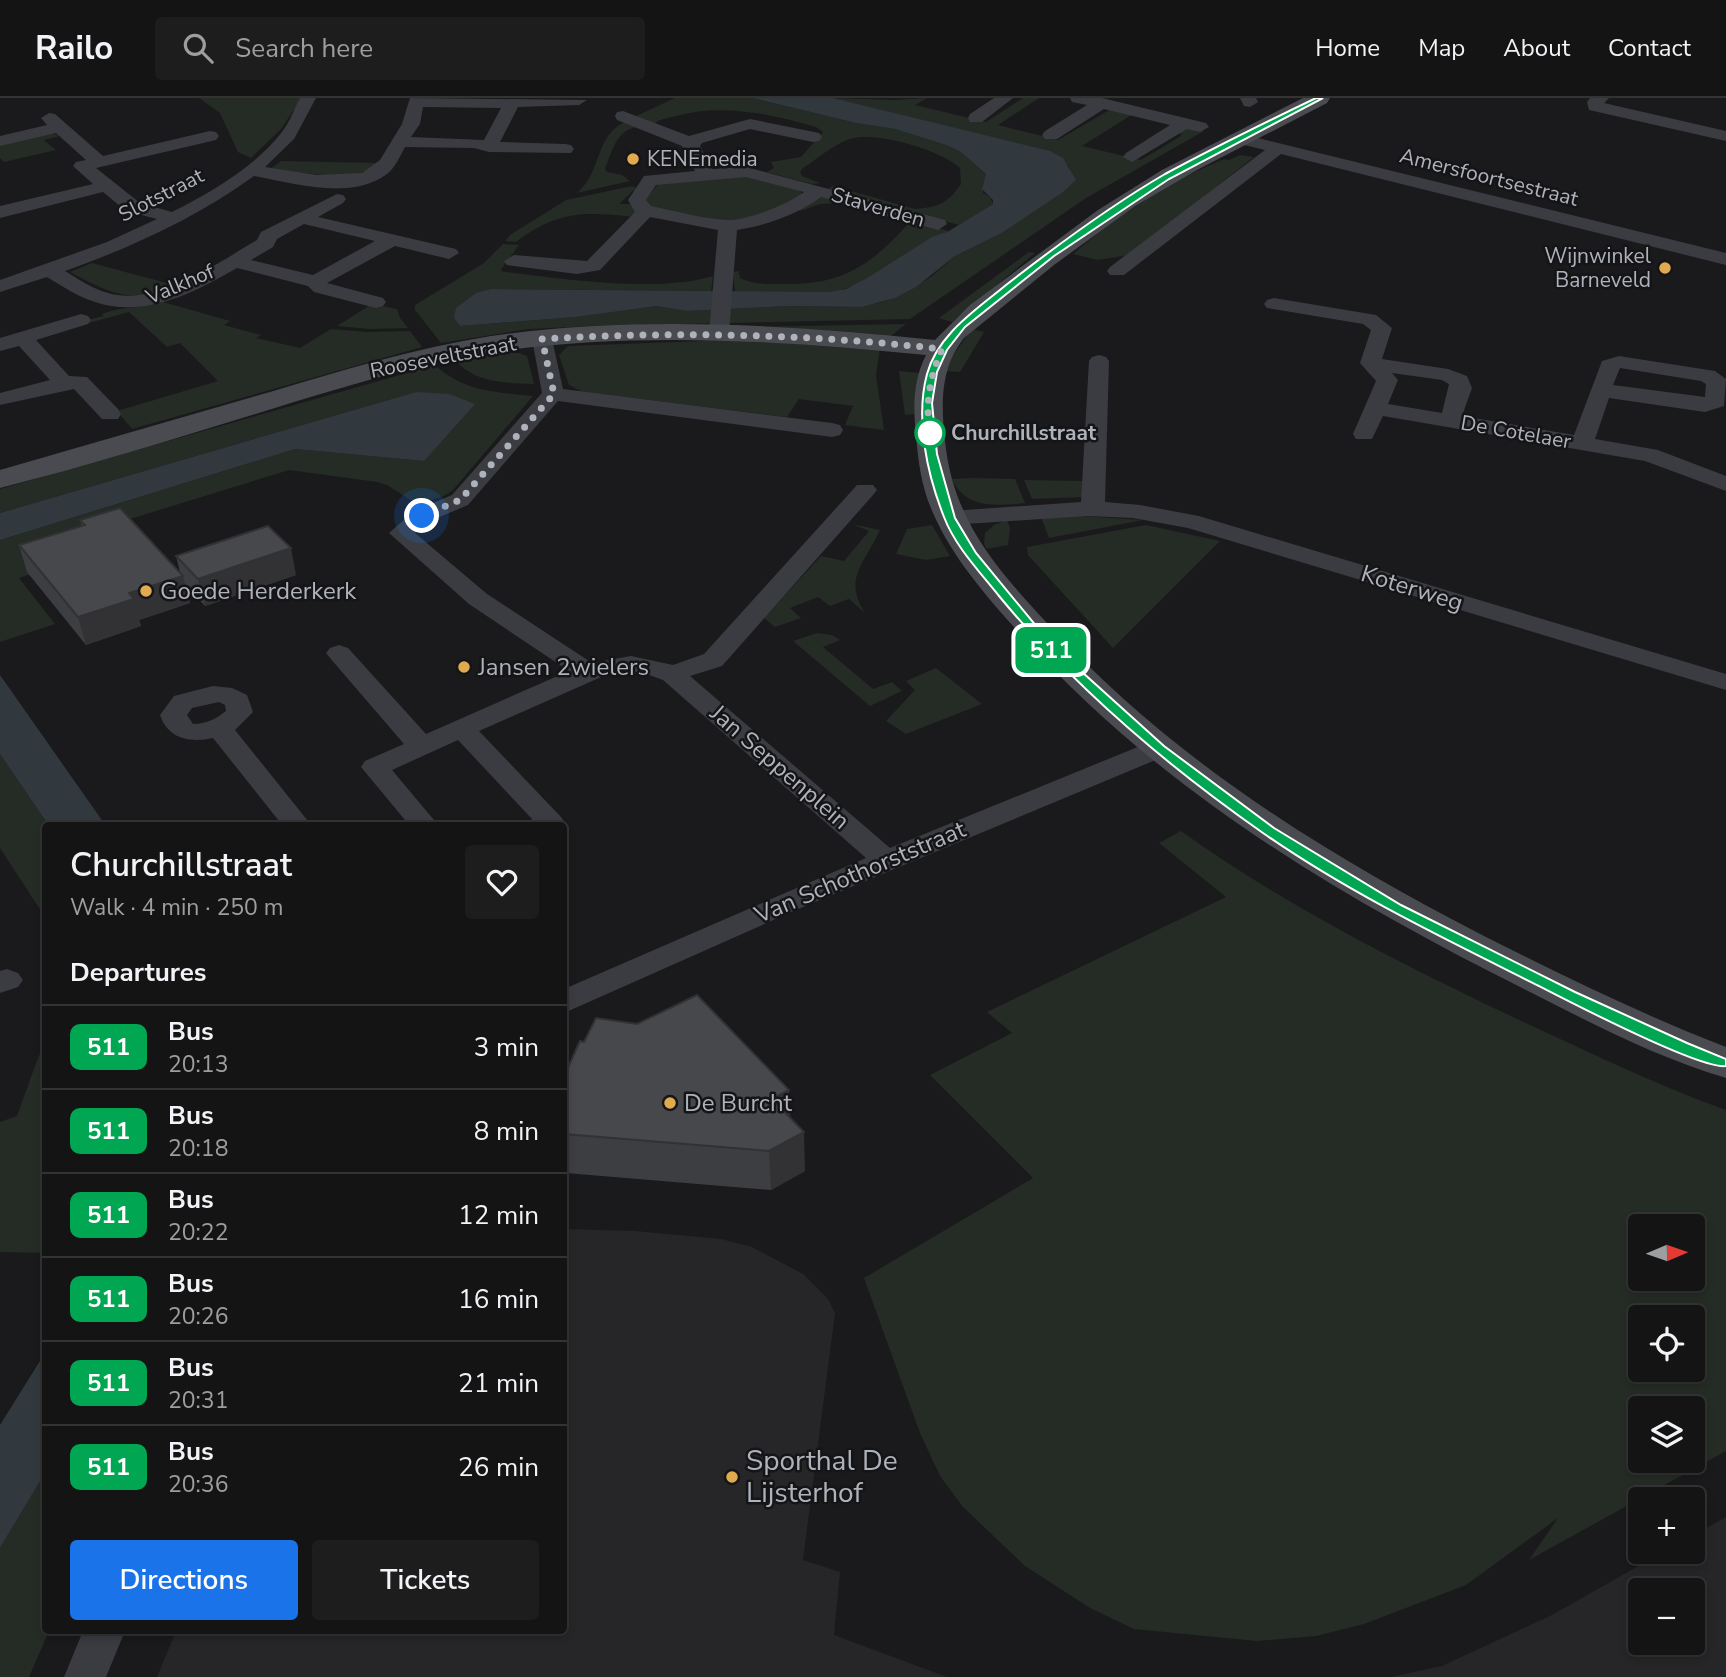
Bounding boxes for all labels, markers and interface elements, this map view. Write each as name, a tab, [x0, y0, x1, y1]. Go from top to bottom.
search box	[155, 17, 645, 80]
text: Railo	[35, 26, 113, 71]
icon: search	[179, 29, 217, 67]
text: Search here	[235, 31, 373, 66]
text: Home	[1315, 32, 1380, 64]
text: Map	[1418, 32, 1465, 64]
text: About	[1503, 32, 1570, 64]
text: Contact	[1608, 32, 1691, 64]
street label: Amersfoortsestraat	[1397, 141, 1582, 213]
place label: KENEmedia	[647, 145, 758, 173]
marker: KENEmedia	[625, 151, 641, 167]
street label: Slotstraat	[114, 161, 209, 228]
street label: Staverden	[828, 180, 928, 234]
place label: Wijnwinkel Barneveld	[1544, 242, 1652, 294]
street label: Valkhof	[141, 257, 219, 311]
marker: Wijnwinkel Barneveld	[1657, 260, 1673, 276]
street label: Rooseveltstraat	[368, 329, 519, 385]
street label: De Cotelaer	[1459, 409, 1574, 456]
marker: Churchillstraat	[915, 418, 945, 448]
place label: Churchillstraat	[951, 419, 1097, 447]
your location	[404, 498, 439, 533]
street label: Koterweg	[1357, 557, 1467, 619]
place label: Goede Herderkerk	[160, 575, 357, 607]
marker: Goede Herderkerk	[138, 583, 154, 599]
line badge: 511	[1011, 627, 1091, 673]
text: 511	[1029, 634, 1073, 666]
place label: Jansen 2wielers	[477, 651, 649, 683]
marker: Jansen 2wielers	[456, 659, 472, 675]
street label: Jan Seppenplein	[703, 697, 857, 837]
street label: Van Schothorststraat	[749, 813, 971, 931]
text: Churchillstraat	[70, 843, 292, 888]
button: heart	[465, 845, 539, 919]
text: Walk · 4 min · 250 m	[70, 892, 283, 923]
text: Departures	[70, 955, 206, 990]
text: Bus	[168, 1014, 214, 1049]
text: 3 min	[474, 1030, 539, 1065]
text: 511	[87, 1031, 130, 1063]
text: 20:13	[168, 1049, 228, 1080]
place label: De Burcht	[684, 1087, 793, 1119]
marker: De Burcht	[662, 1095, 678, 1111]
text: Bus	[168, 1098, 214, 1133]
text: 8 min	[474, 1114, 539, 1149]
text: 511	[87, 1115, 130, 1147]
text: 20:18	[168, 1133, 228, 1164]
text: Bus	[168, 1182, 214, 1217]
text: 12 min	[458, 1198, 539, 1233]
text: 511	[87, 1199, 130, 1231]
north arrow	[1628, 1214, 1704, 1292]
map controls	[1628, 1214, 1705, 1655]
text: 20:22	[168, 1217, 228, 1248]
text: Bus	[168, 1266, 214, 1301]
text: 16 min	[458, 1282, 539, 1317]
text: 511	[87, 1283, 130, 1315]
text: 20:26	[168, 1301, 228, 1332]
button: locate	[1628, 1305, 1705, 1382]
text: Bus	[168, 1350, 214, 1385]
text: 21 min	[458, 1366, 539, 1401]
text: 511	[87, 1367, 130, 1399]
text: 20:31	[168, 1385, 228, 1416]
button: layers	[1628, 1396, 1705, 1473]
text: Bus	[168, 1434, 214, 1469]
place label: Sporthal De Lijsterhof	[746, 1442, 898, 1512]
text: 26 min	[458, 1450, 539, 1485]
text: 511	[87, 1451, 130, 1483]
text: 20:36	[168, 1469, 228, 1500]
marker: Sporthal De Lijsterhof	[724, 1469, 740, 1485]
button: +	[1628, 1487, 1705, 1564]
button: Directions	[70, 1540, 298, 1620]
button: Tickets	[312, 1540, 539, 1620]
button: −	[1628, 1578, 1705, 1655]

